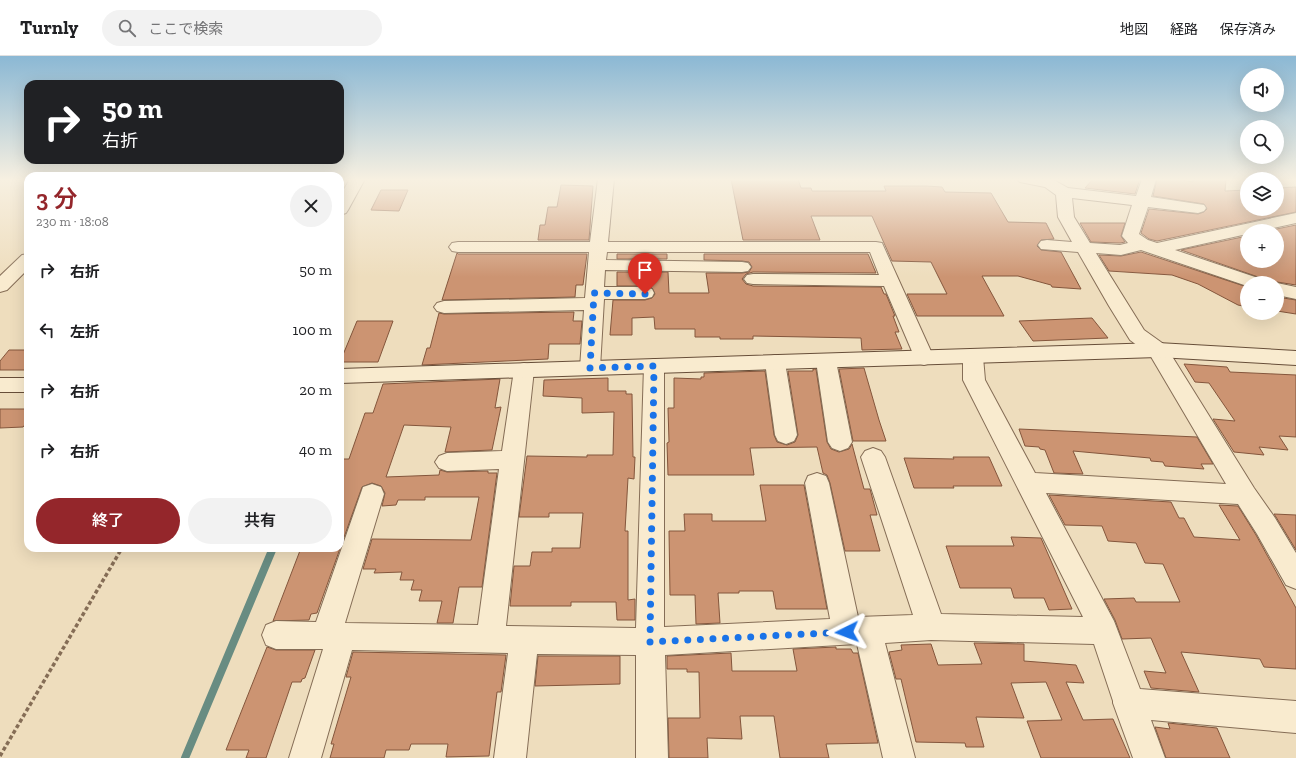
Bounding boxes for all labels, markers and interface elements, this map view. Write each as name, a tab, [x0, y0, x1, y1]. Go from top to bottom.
search box	[102, 10, 382, 46]
text: Turnly	[20, 16, 78, 39]
icon: search	[116, 17, 138, 39]
text: ここで検索	[148, 20, 223, 38]
text: 地図	[1120, 21, 1148, 38]
text: 経路	[1170, 21, 1198, 38]
text: 保存済み	[1220, 21, 1276, 38]
map controls	[1240, 68, 1284, 320]
button: sound	[1240, 68, 1284, 112]
text: 50 m	[102, 92, 163, 125]
icon: right	[36, 96, 88, 148]
button: search	[1240, 120, 1284, 164]
text: 右折	[102, 130, 138, 152]
button: layers	[1240, 172, 1284, 216]
text: 3 分	[36, 184, 77, 213]
button: close	[290, 185, 332, 227]
text: 230 m · 18:08	[36, 214, 109, 229]
button: +	[1240, 224, 1284, 268]
pin	[628, 253, 662, 294]
icon: right	[36, 259, 58, 281]
icon: arrive	[634, 259, 656, 281]
text: 50 m	[299, 261, 332, 279]
text: 右折	[70, 263, 100, 281]
button: −	[1240, 276, 1284, 320]
icon: left	[36, 319, 58, 341]
text: 100 m	[293, 321, 332, 339]
text: 左折	[70, 323, 100, 341]
icon: right	[36, 379, 58, 401]
text: 20 m	[299, 381, 332, 399]
text: 右折	[70, 383, 100, 401]
icon: right	[36, 439, 58, 461]
text: 40 m	[299, 441, 332, 459]
text: 右折	[70, 443, 100, 461]
button: 終了	[36, 498, 180, 544]
button: 共有	[188, 498, 332, 544]
position arrow	[826, 611, 868, 653]

